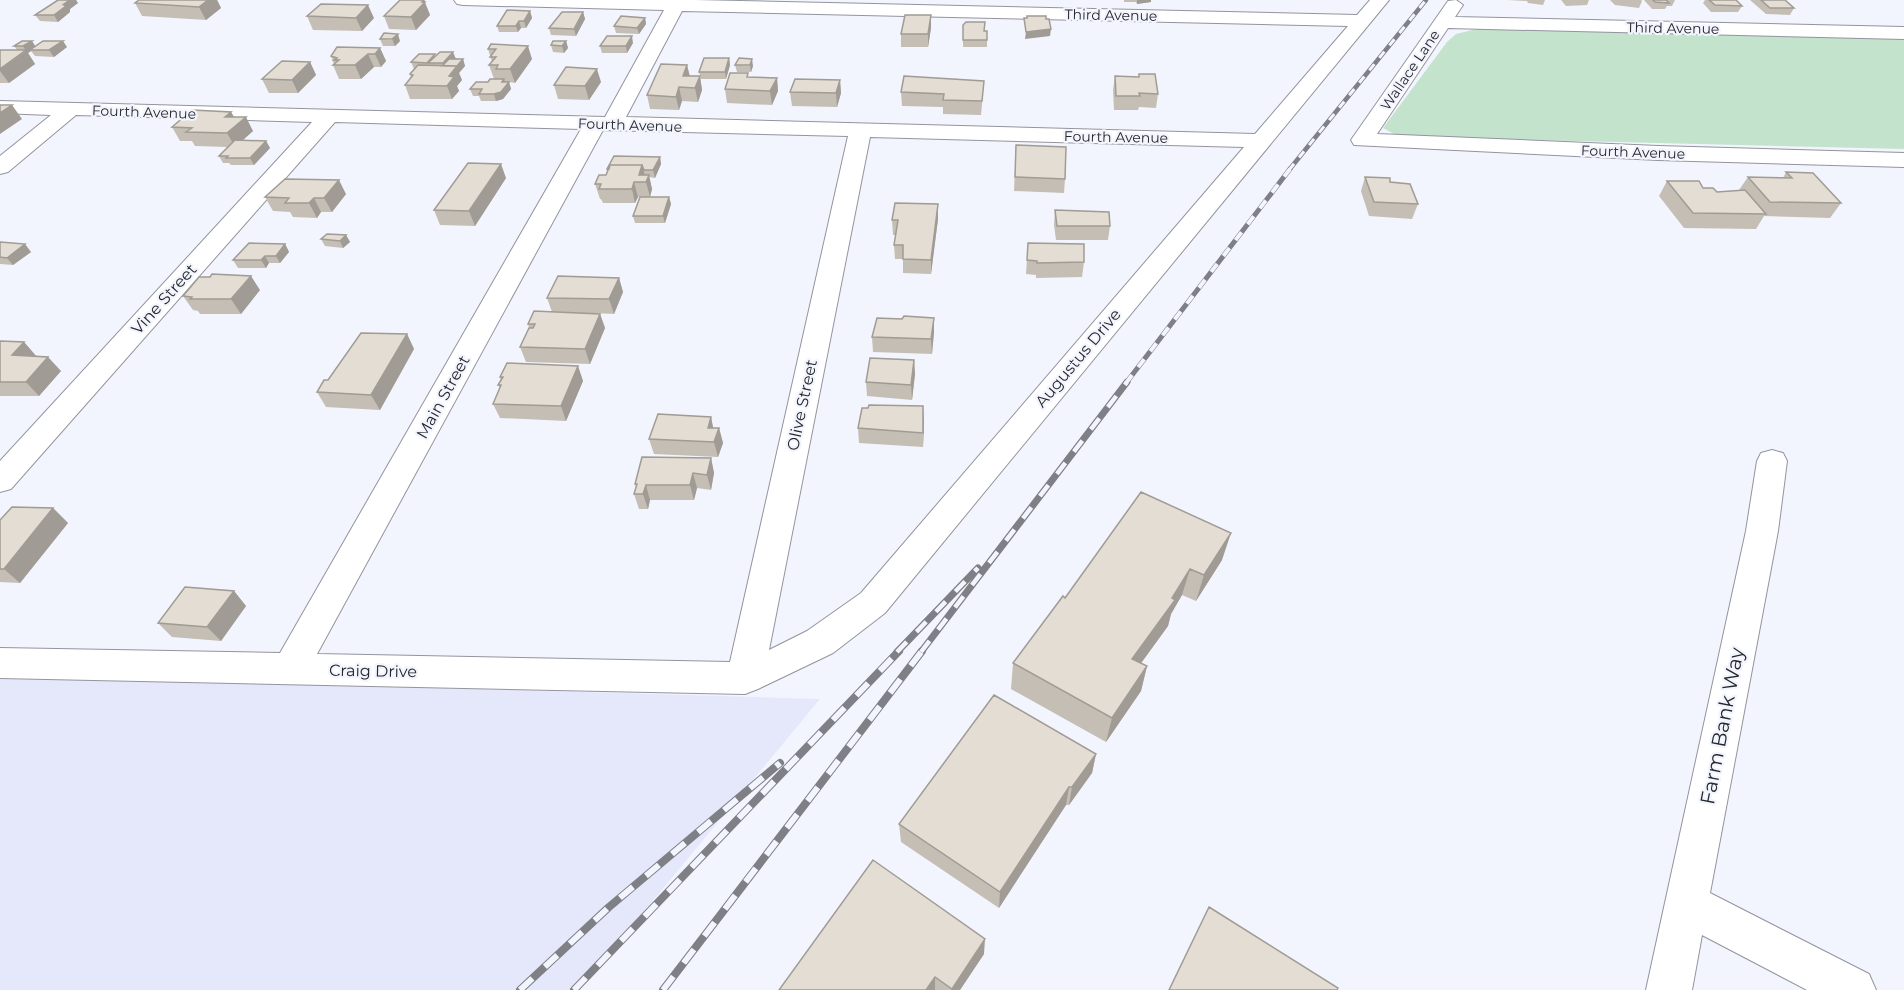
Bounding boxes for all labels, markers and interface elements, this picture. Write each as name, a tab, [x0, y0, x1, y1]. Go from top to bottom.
street label: Third Avenue	[1064, 5, 1158, 25]
street label: Third Avenue	[1626, 18, 1720, 38]
street label: Wallace Lane	[1376, 26, 1444, 114]
street label: Fourth Avenue	[92, 101, 196, 123]
street label: Fourth Avenue	[578, 114, 682, 136]
street label: Fourth Avenue	[1064, 127, 1168, 147]
street label: Fourth Avenue	[1581, 141, 1685, 163]
street label: Vine Street	[127, 259, 201, 338]
street label: Augustus Drive	[1031, 305, 1125, 411]
street label: Main Street	[412, 352, 474, 442]
street label: Olive Street	[783, 357, 821, 452]
street label: Farm Bank Way	[1695, 645, 1749, 806]
street label: Craig Drive	[329, 661, 417, 681]

